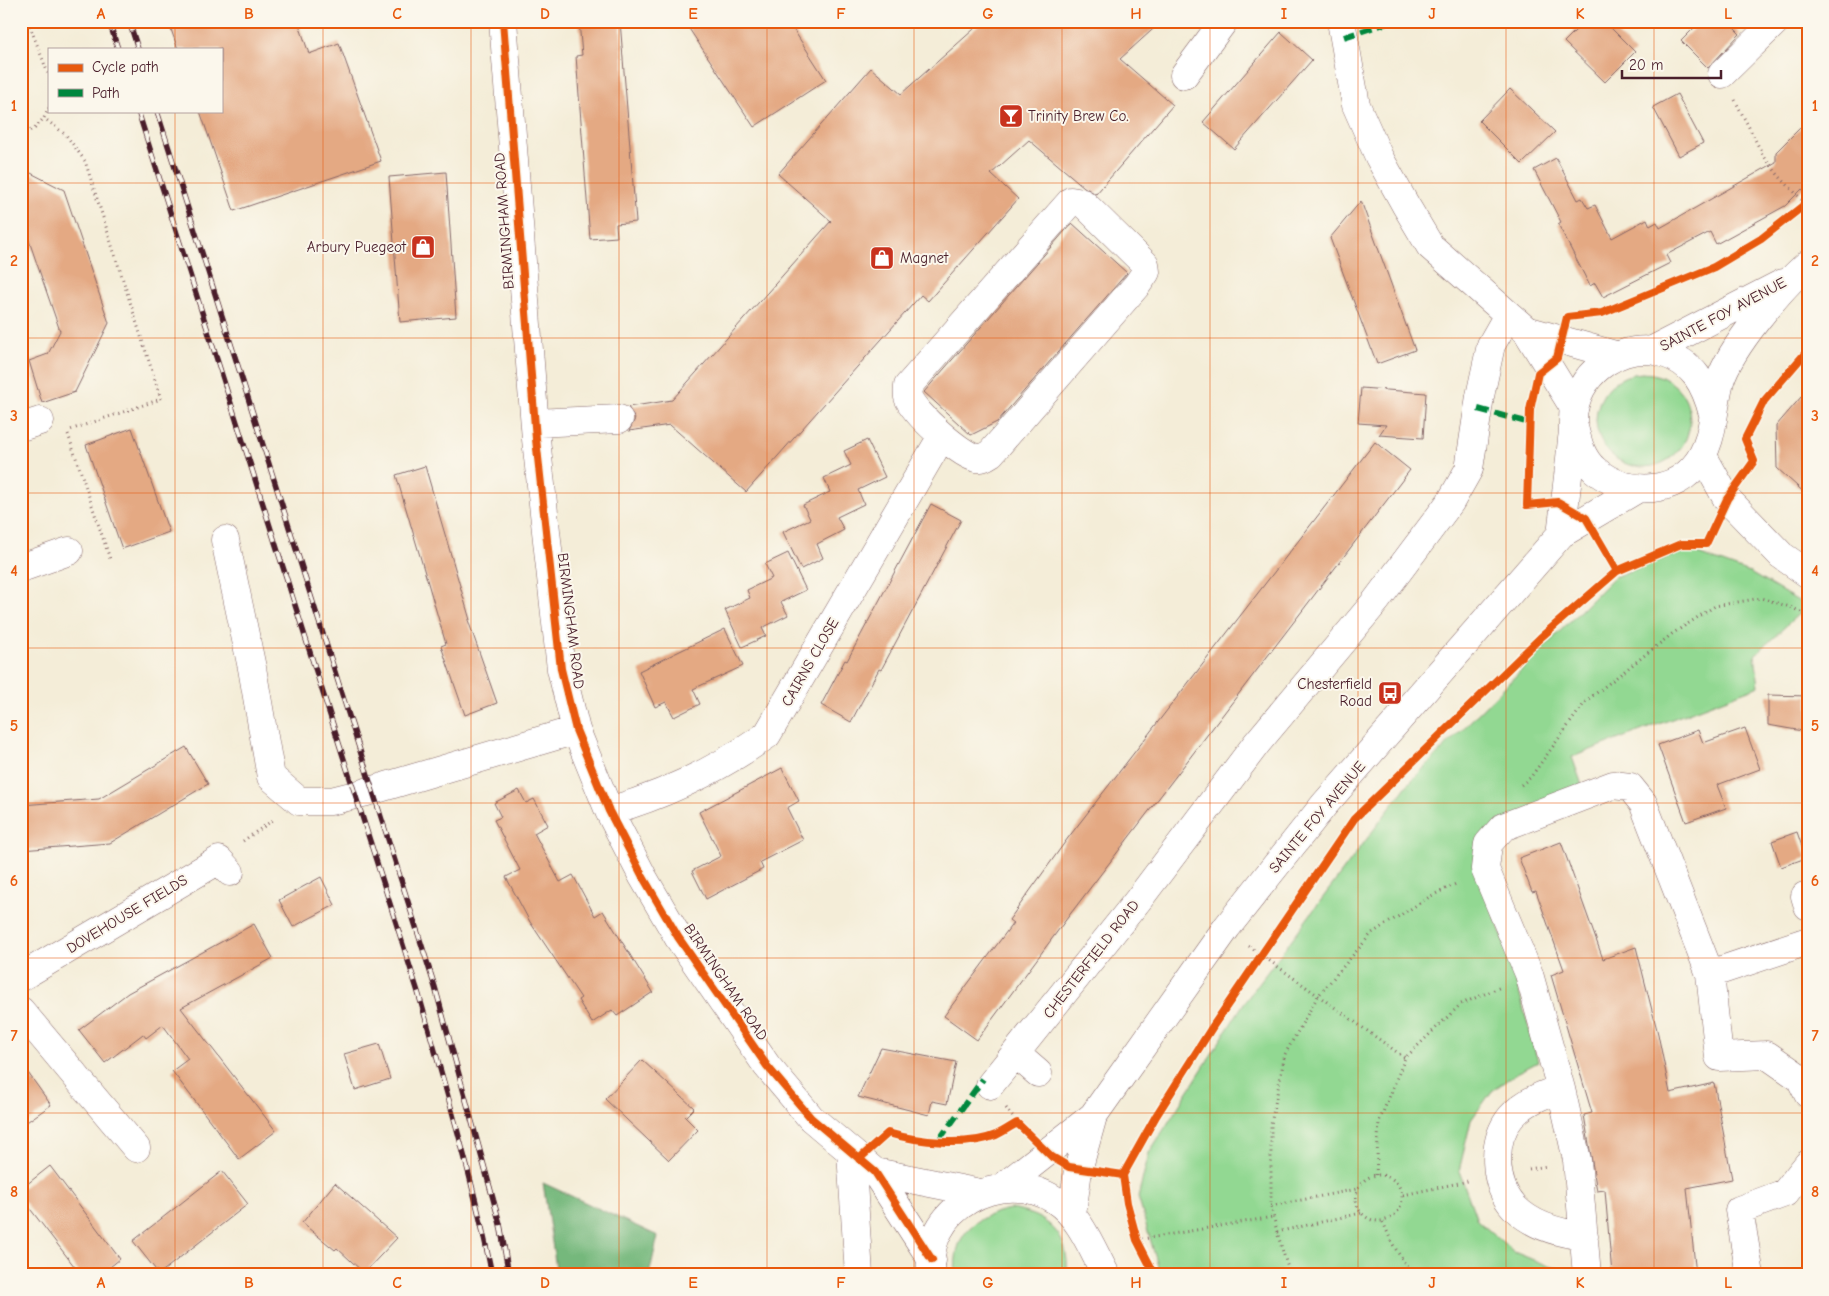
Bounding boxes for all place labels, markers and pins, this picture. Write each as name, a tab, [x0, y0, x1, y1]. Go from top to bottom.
bar icon: Trinity Brew Co.	[998, 103, 1024, 129]
place label: Trinity Brew Co.	[1028, 107, 1128, 125]
shop icon: Arbury Puegeot	[410, 234, 436, 260]
place label: Arbury Puegeot	[307, 238, 407, 256]
shop icon: Magnet	[869, 245, 895, 271]
place label: Magnet	[900, 249, 949, 267]
place label: Chesterfield Road	[1297, 675, 1372, 710]
bus stop icon: Chesterfield Road	[1377, 680, 1403, 706]

